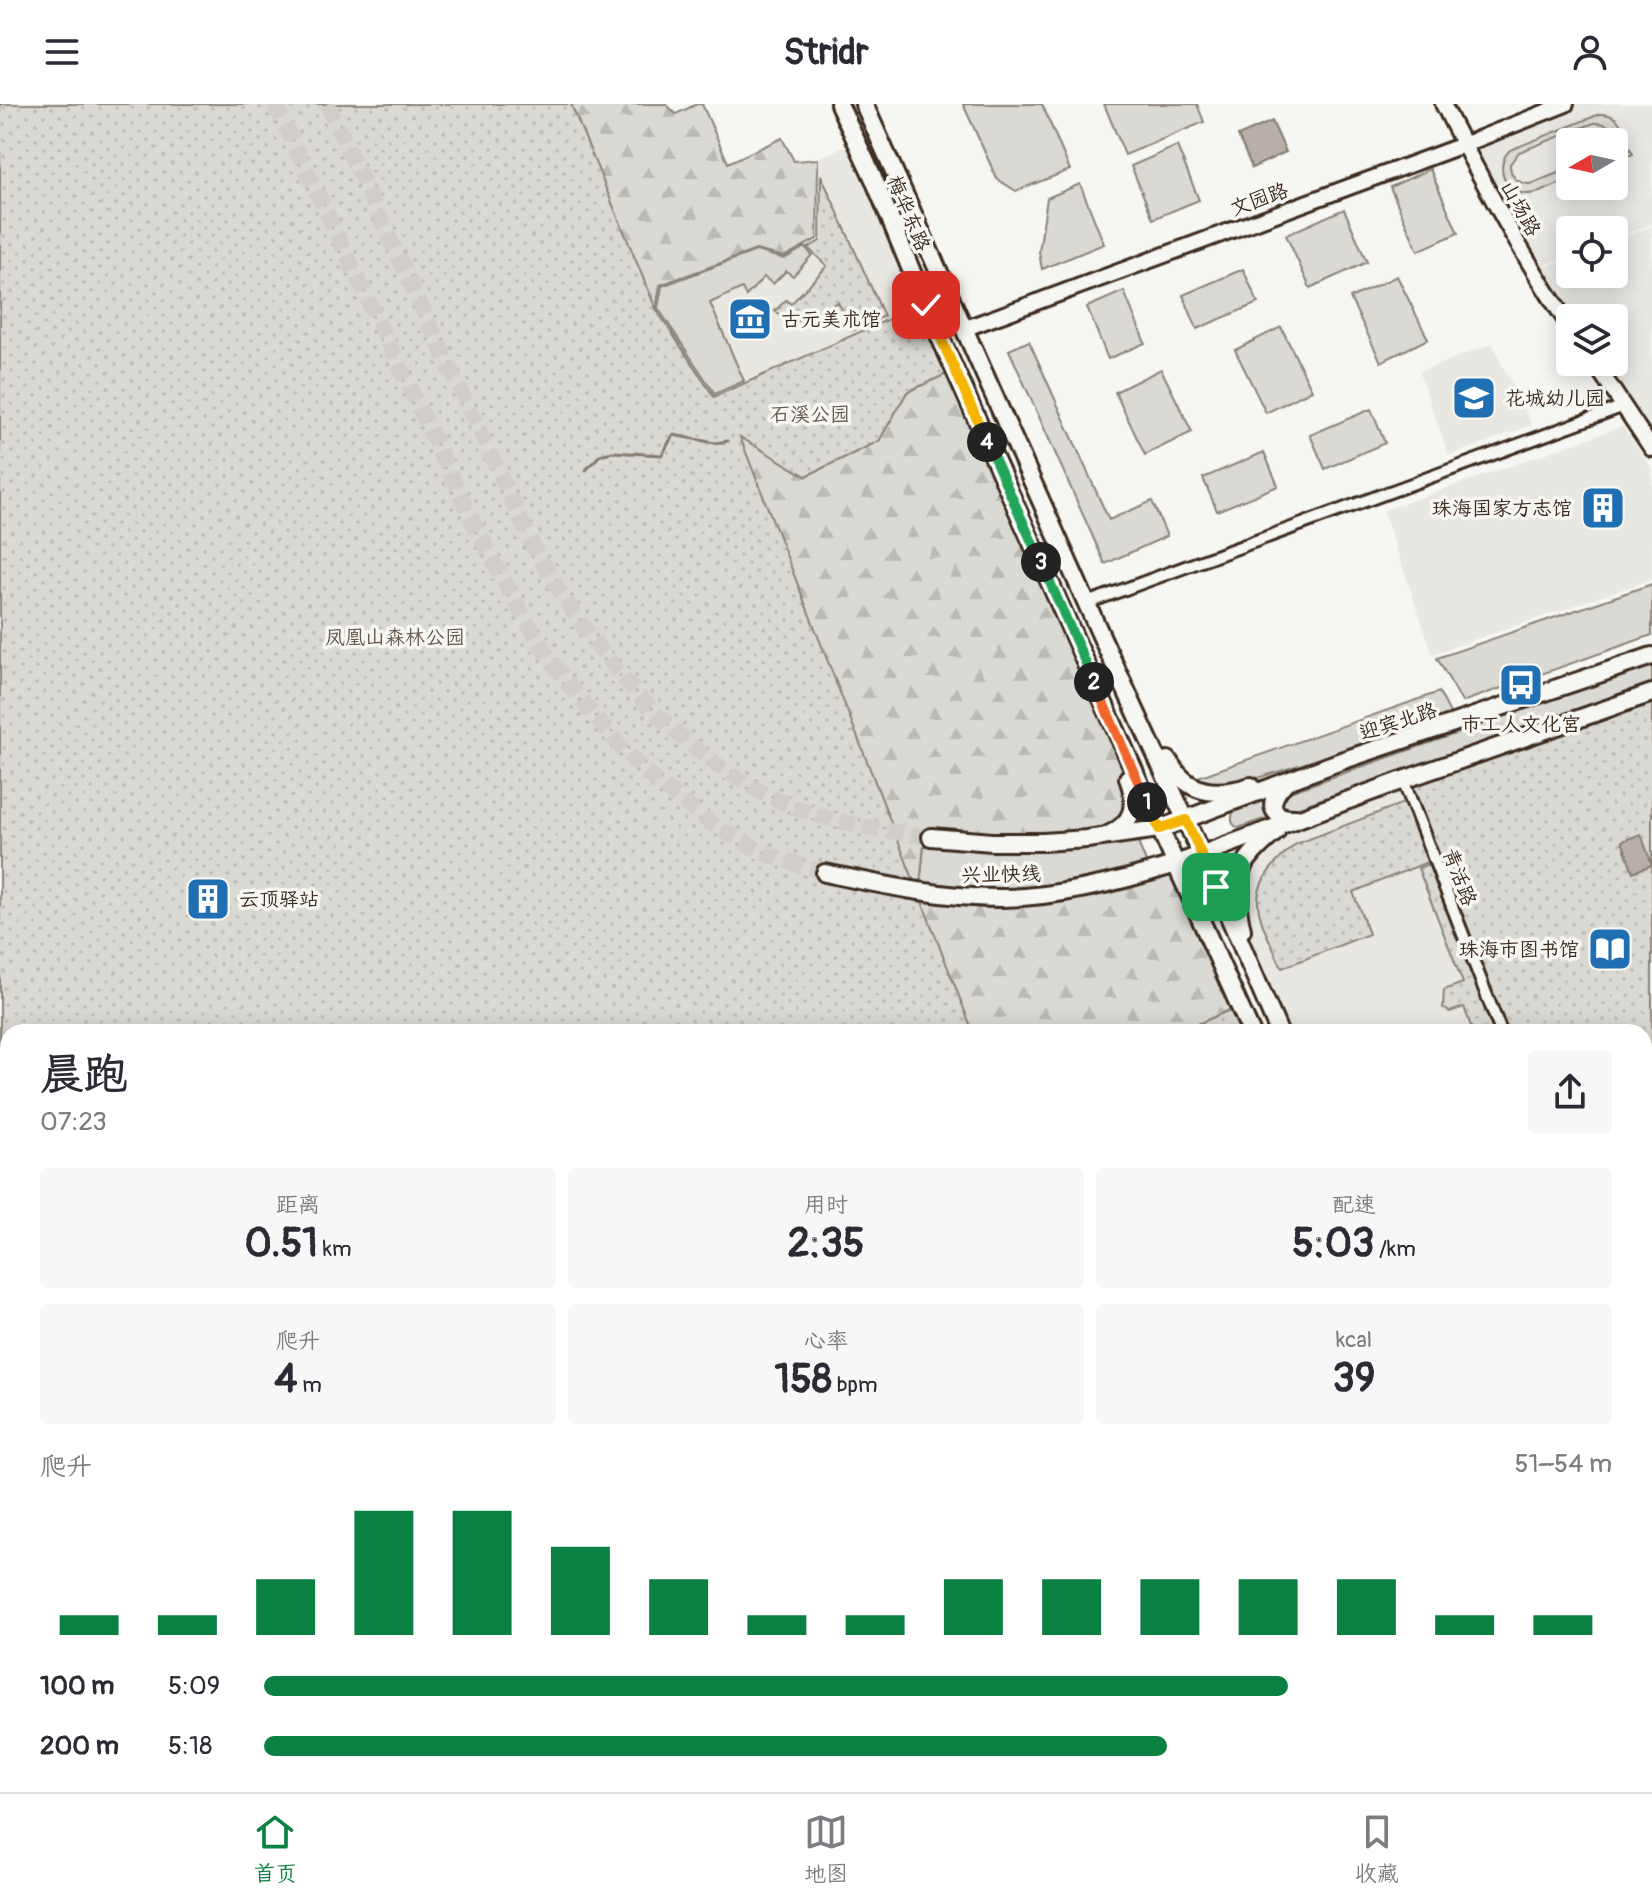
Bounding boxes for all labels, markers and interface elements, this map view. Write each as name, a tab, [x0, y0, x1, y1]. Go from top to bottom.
icon: menu	[40, 30, 84, 74]
text: Stridr	[783, 30, 869, 75]
icon: person	[1568, 30, 1612, 74]
north arrow	[1556, 128, 1628, 200]
map controls	[1556, 128, 1628, 376]
street label: 梅华东路	[881, 171, 936, 256]
street label: 山场路	[1495, 176, 1547, 241]
street label: 文园路	[1227, 177, 1293, 221]
button: locate	[1556, 216, 1628, 288]
pin	[892, 271, 960, 339]
icon: check	[904, 283, 948, 327]
museum icon: 古元美术馆	[726, 295, 774, 343]
button: layers	[1556, 304, 1628, 376]
place label: 古元美术馆	[781, 307, 881, 332]
school or university icon: 花城幼儿园	[1450, 374, 1498, 422]
place label: 花城幼儿园	[1505, 386, 1605, 411]
park label: 石溪公园	[770, 402, 850, 427]
pin: 4	[967, 422, 1007, 462]
text: 4	[981, 428, 993, 456]
building icon: 珠海国家方志馆	[1579, 484, 1627, 532]
place label: 珠海国家方志馆	[1432, 496, 1572, 521]
pin: 3	[1021, 542, 1061, 582]
text: 3	[1035, 548, 1047, 576]
park label: 凤凰山森林公园	[325, 625, 465, 650]
bus stop icon: 市工人文化宫	[1497, 661, 1545, 709]
pin: 2	[1074, 662, 1114, 702]
text: 2	[1088, 668, 1100, 696]
street label: 迎宾北路	[1356, 697, 1441, 746]
place label: 市工人文化宫	[1461, 712, 1581, 737]
pin: 1	[1127, 782, 1167, 822]
text: 1	[1143, 788, 1151, 816]
street label: 青活路	[1437, 845, 1482, 911]
pin	[1182, 853, 1250, 921]
street label: 兴业快线	[961, 861, 1041, 888]
icon: arrive	[1194, 865, 1238, 909]
building icon: 云顶驿站	[184, 875, 232, 923]
place label: 云顶驿站	[239, 887, 319, 912]
library icon: 珠海市图书馆	[1586, 925, 1634, 973]
place label: 珠海市图书馆	[1459, 937, 1579, 962]
text: 晨跑	[40, 1048, 128, 1103]
button: share	[1528, 1050, 1612, 1134]
text: 07:23	[40, 1106, 107, 1138]
text: 距离	[276, 1191, 320, 1219]
text: 用时	[804, 1191, 848, 1219]
text: 配速	[1332, 1191, 1376, 1219]
text: 0.51	[245, 1219, 318, 1268]
text: 2:35	[787, 1219, 865, 1268]
text: 5:03	[1292, 1219, 1374, 1268]
text: km	[318, 1235, 351, 1263]
text: /km	[1374, 1235, 1416, 1263]
text: kcal	[1336, 1326, 1372, 1354]
text: 爬升	[276, 1327, 320, 1355]
text: 心率	[804, 1327, 848, 1355]
text: 39	[1333, 1354, 1375, 1403]
text: 4	[274, 1355, 297, 1404]
text: 158	[775, 1355, 832, 1404]
text: m	[297, 1371, 322, 1399]
text: bpm	[832, 1371, 877, 1399]
text: 51–54 m	[1515, 1448, 1612, 1480]
text: 爬升	[40, 1451, 92, 1483]
text: 100 m	[40, 1670, 114, 1702]
text: 5:09	[168, 1670, 220, 1702]
text: 200 m	[40, 1730, 119, 1762]
text: 5:18	[168, 1730, 212, 1762]
tab: 首页	[253, 1810, 297, 1888]
tab: 地图	[804, 1810, 848, 1888]
tab: 收藏	[1355, 1810, 1399, 1888]

